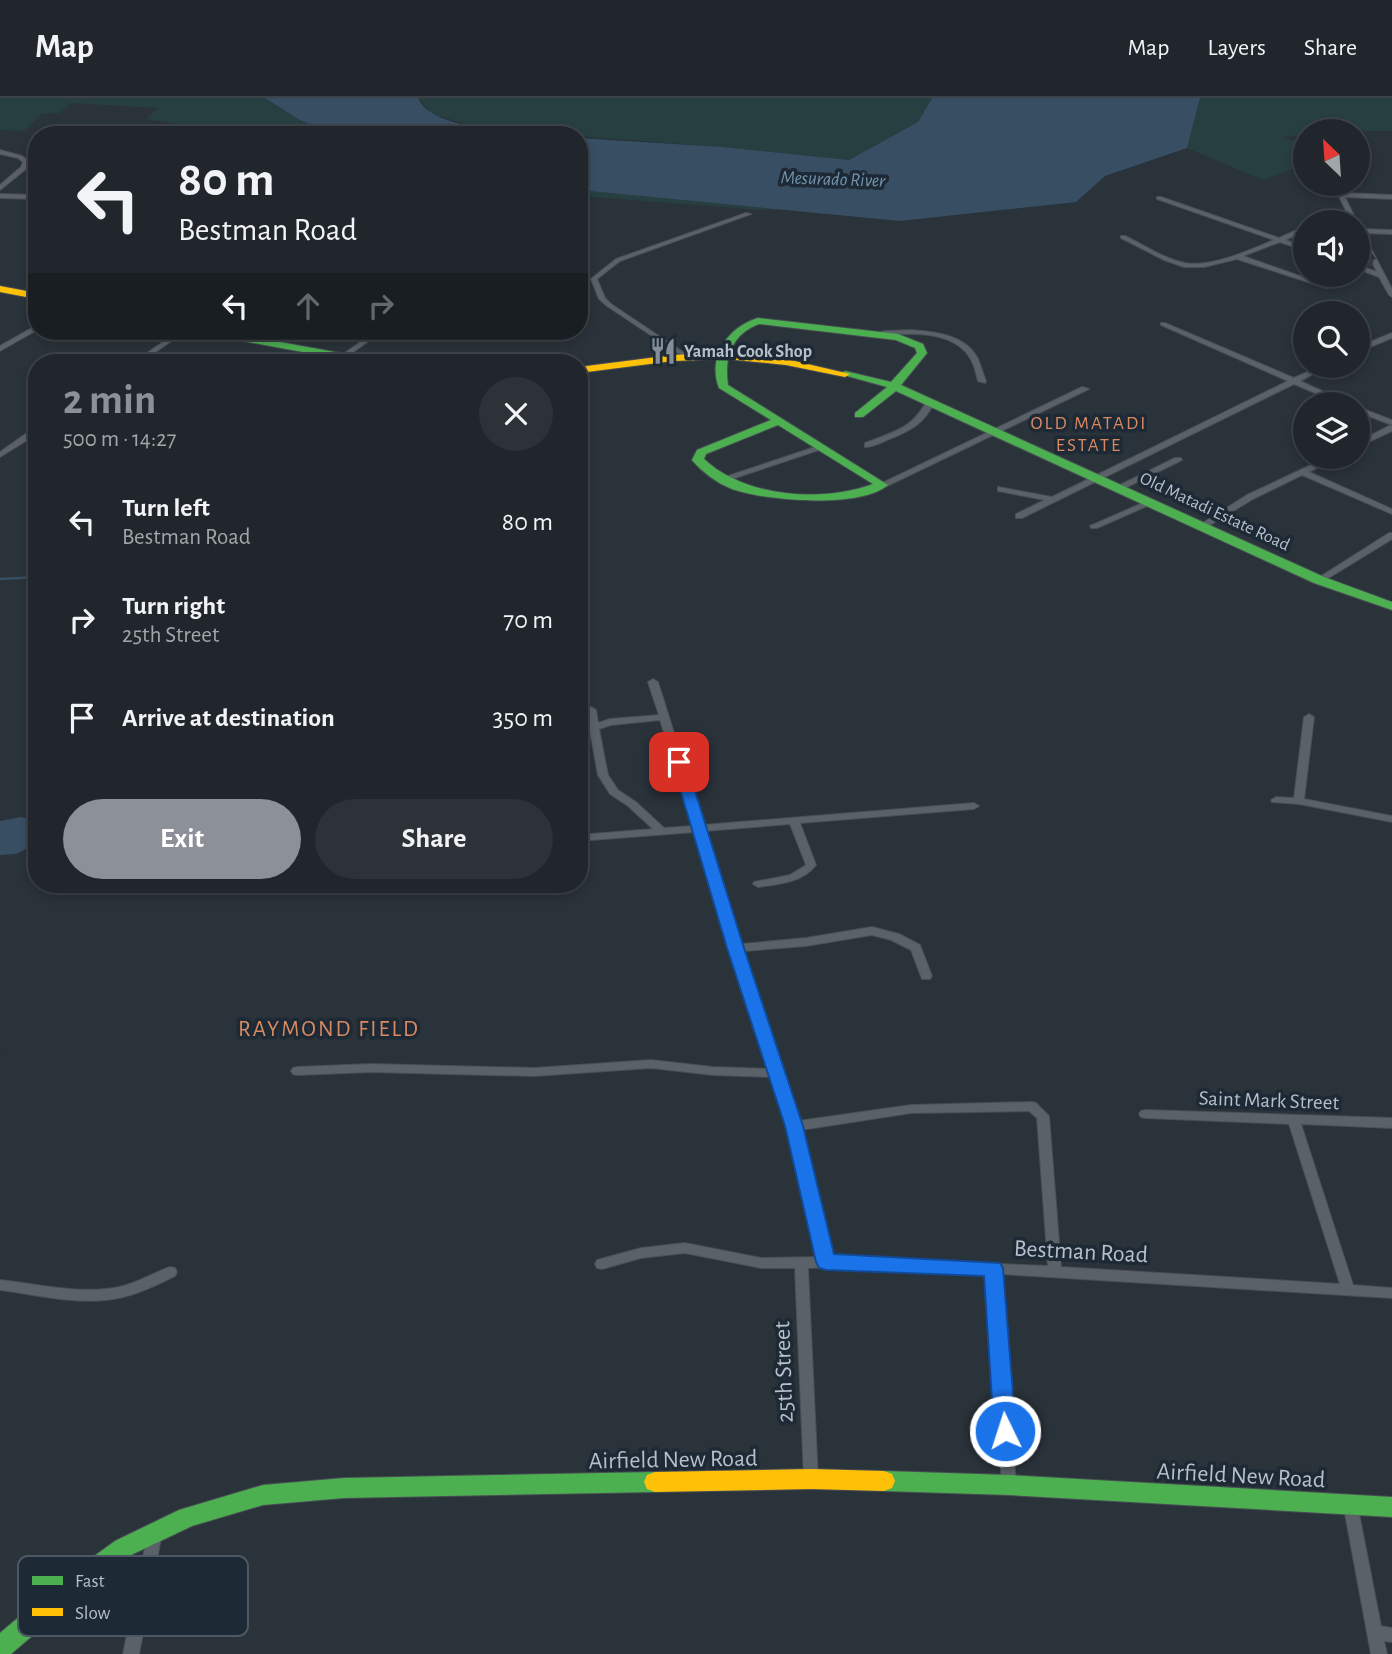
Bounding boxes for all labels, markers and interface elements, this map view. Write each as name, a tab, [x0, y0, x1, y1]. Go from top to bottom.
text: Map	[35, 31, 94, 64]
text: Map	[1127, 36, 1169, 60]
text: Layers	[1207, 36, 1266, 60]
text: Share	[1304, 36, 1357, 60]
north arrow	[1293, 119, 1370, 196]
map controls	[1293, 119, 1370, 469]
icon: left	[63, 154, 154, 245]
text: 80 m	[178, 156, 275, 205]
water label: Mesurado River	[780, 168, 886, 191]
button: sound	[1293, 210, 1370, 287]
text: Bestman Road	[178, 214, 357, 246]
icon: left	[216, 287, 254, 325]
icon: ahead	[289, 287, 327, 325]
icon: right	[362, 287, 400, 325]
button: search	[1293, 301, 1370, 378]
restaurant icon: Yamah Cook Shop	[648, 336, 678, 366]
place label: Yamah Cook Shop	[684, 343, 812, 361]
button: close	[479, 377, 553, 451]
text: 2 min	[63, 379, 156, 421]
button: layers	[1293, 392, 1370, 469]
district label: OLD MATADI ESTATE	[1031, 414, 1147, 455]
text: 500 m · 14:27	[63, 428, 176, 451]
street label: Old Matadi Estate Road	[1137, 469, 1292, 555]
text: Turn left	[122, 495, 210, 521]
icon: left	[63, 503, 101, 541]
text: 80 m	[502, 509, 553, 535]
text: Bestman Road	[122, 526, 251, 549]
text: Turn right	[122, 593, 225, 619]
icon: right	[63, 601, 101, 639]
text: 70 m	[503, 607, 553, 633]
text: 25th Street	[122, 624, 219, 647]
icon: arrive	[63, 699, 101, 737]
text: Arrive at destination	[122, 705, 335, 731]
text: 350 m	[493, 705, 553, 731]
pin	[649, 732, 709, 792]
icon: arrive	[660, 743, 698, 781]
button: Exit	[63, 799, 301, 879]
button: Share	[315, 799, 553, 879]
district label: RAYMOND FIELD	[238, 1018, 420, 1041]
street label: Saint Mark Street	[1198, 1088, 1340, 1113]
street label: Bestman Road	[1013, 1236, 1149, 1267]
street label: 25th Street	[770, 1320, 798, 1423]
position arrow	[968, 1394, 1042, 1468]
street label: Airfield New Road	[588, 1447, 758, 1473]
street label: Airfield New Road	[1156, 1460, 1326, 1492]
legend	[18, 1556, 248, 1636]
text: Fast	[75, 1572, 105, 1591]
text: Slow	[75, 1604, 111, 1623]

